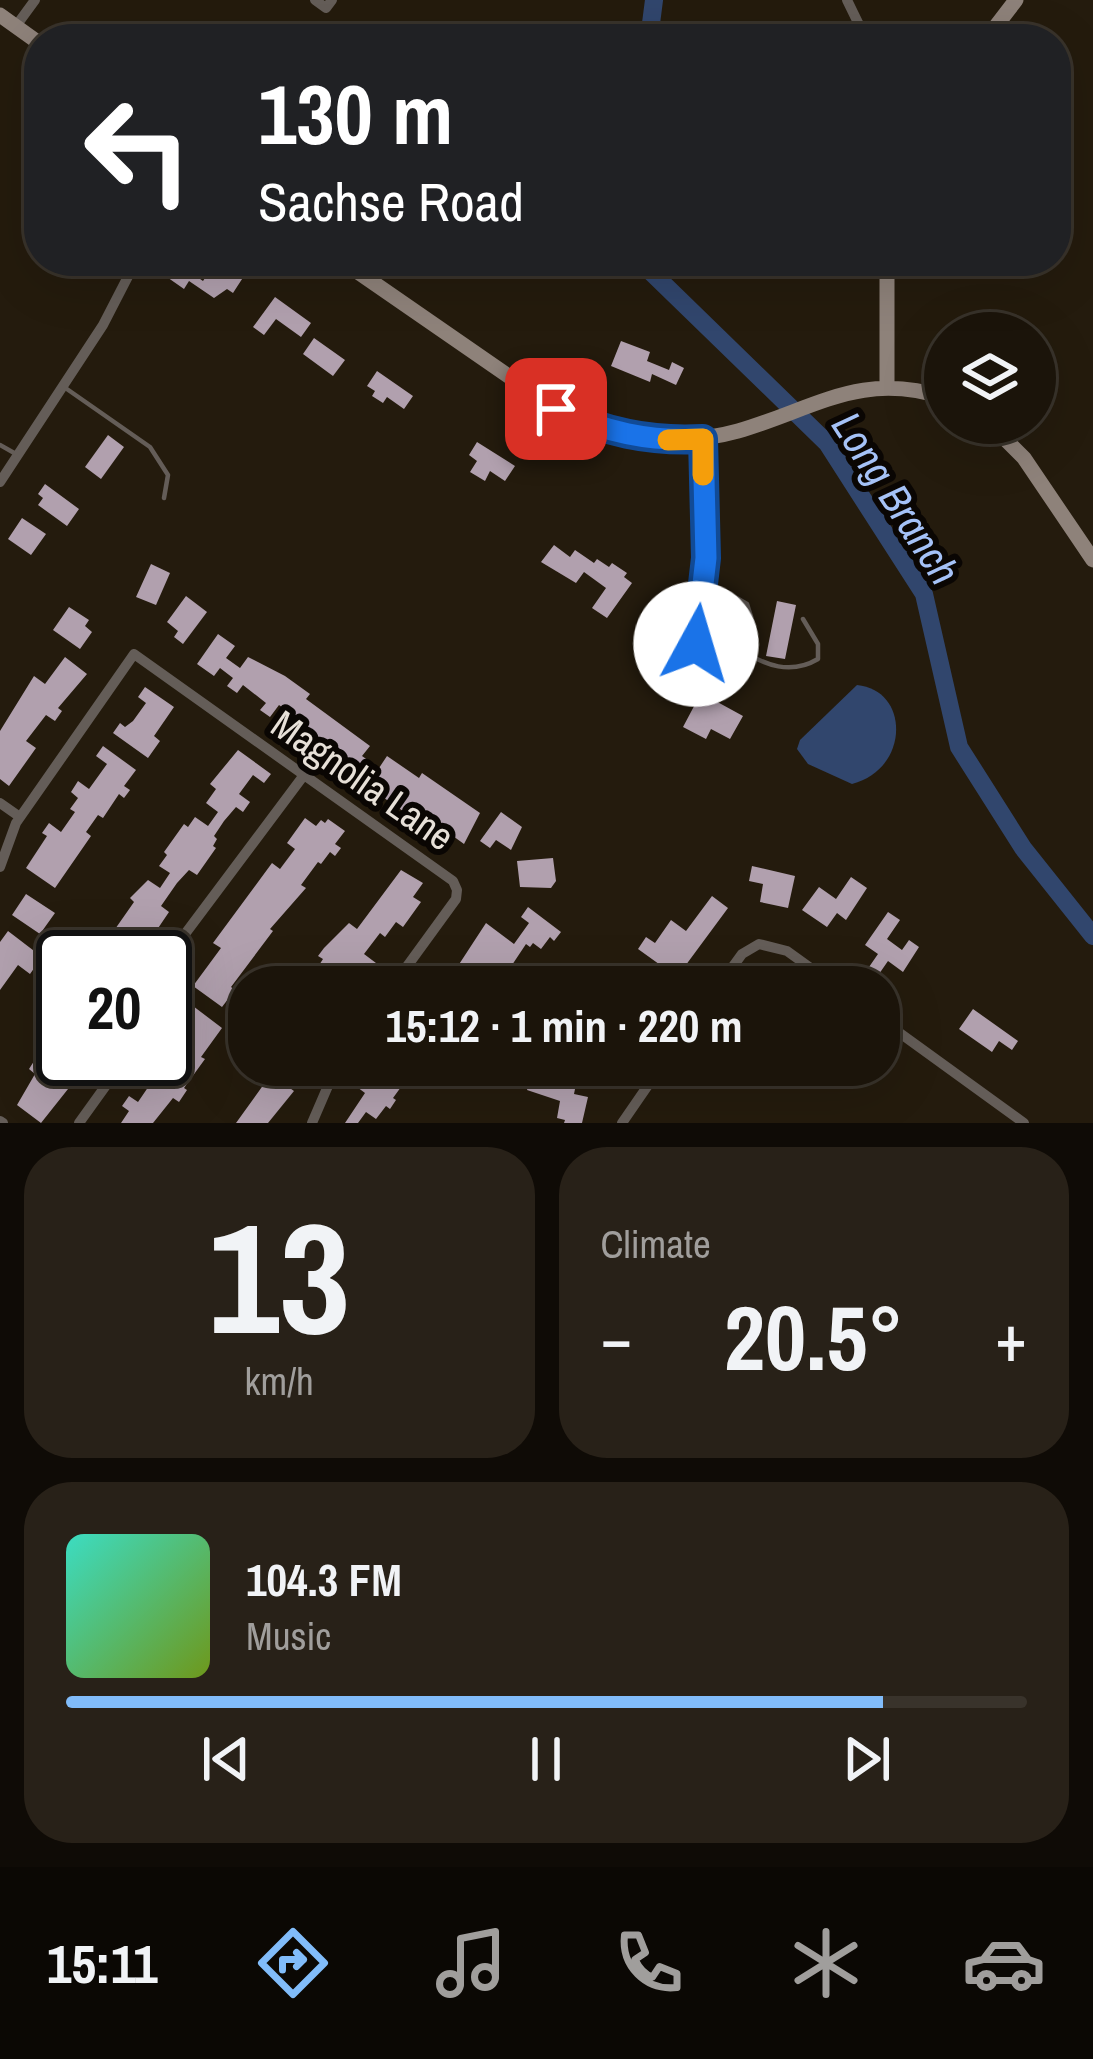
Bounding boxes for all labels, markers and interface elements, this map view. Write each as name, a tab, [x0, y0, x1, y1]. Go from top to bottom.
text: 130 m	[258, 57, 453, 170]
icon: left	[60, 72, 216, 228]
text: Sachse Road	[258, 165, 524, 238]
map controls	[924, 312, 1056, 444]
button: layers	[924, 312, 1056, 444]
pin	[505, 358, 607, 460]
icon: arrive	[523, 376, 589, 442]
water label: Long Branch	[819, 401, 973, 595]
position arrow	[633, 581, 759, 707]
street label: Magnolia Lane	[261, 698, 465, 862]
speed limit sign: 20	[36, 930, 192, 1086]
text: 15:12 · 1 min · 220 m	[386, 995, 742, 1056]
text: 13	[208, 1172, 350, 1382]
text: Climate	[601, 1218, 711, 1270]
text: 20.5°	[724, 1277, 904, 1398]
text: −	[601, 1293, 632, 1382]
text: +	[995, 1293, 1027, 1382]
text: km/h	[245, 1355, 314, 1407]
text: 104.3 FM	[246, 1549, 402, 1610]
text: Music	[246, 1610, 331, 1662]
icon: previous	[193, 1726, 259, 1792]
icon: pause	[513, 1726, 579, 1792]
icon: next	[834, 1726, 900, 1792]
icon: directions	[251, 1921, 335, 2005]
icon: music	[429, 1921, 513, 2005]
icon: phone	[607, 1921, 691, 2005]
icon: climate	[784, 1921, 868, 2005]
icon: car	[962, 1921, 1046, 2005]
text: 15:11	[47, 1927, 158, 2000]

